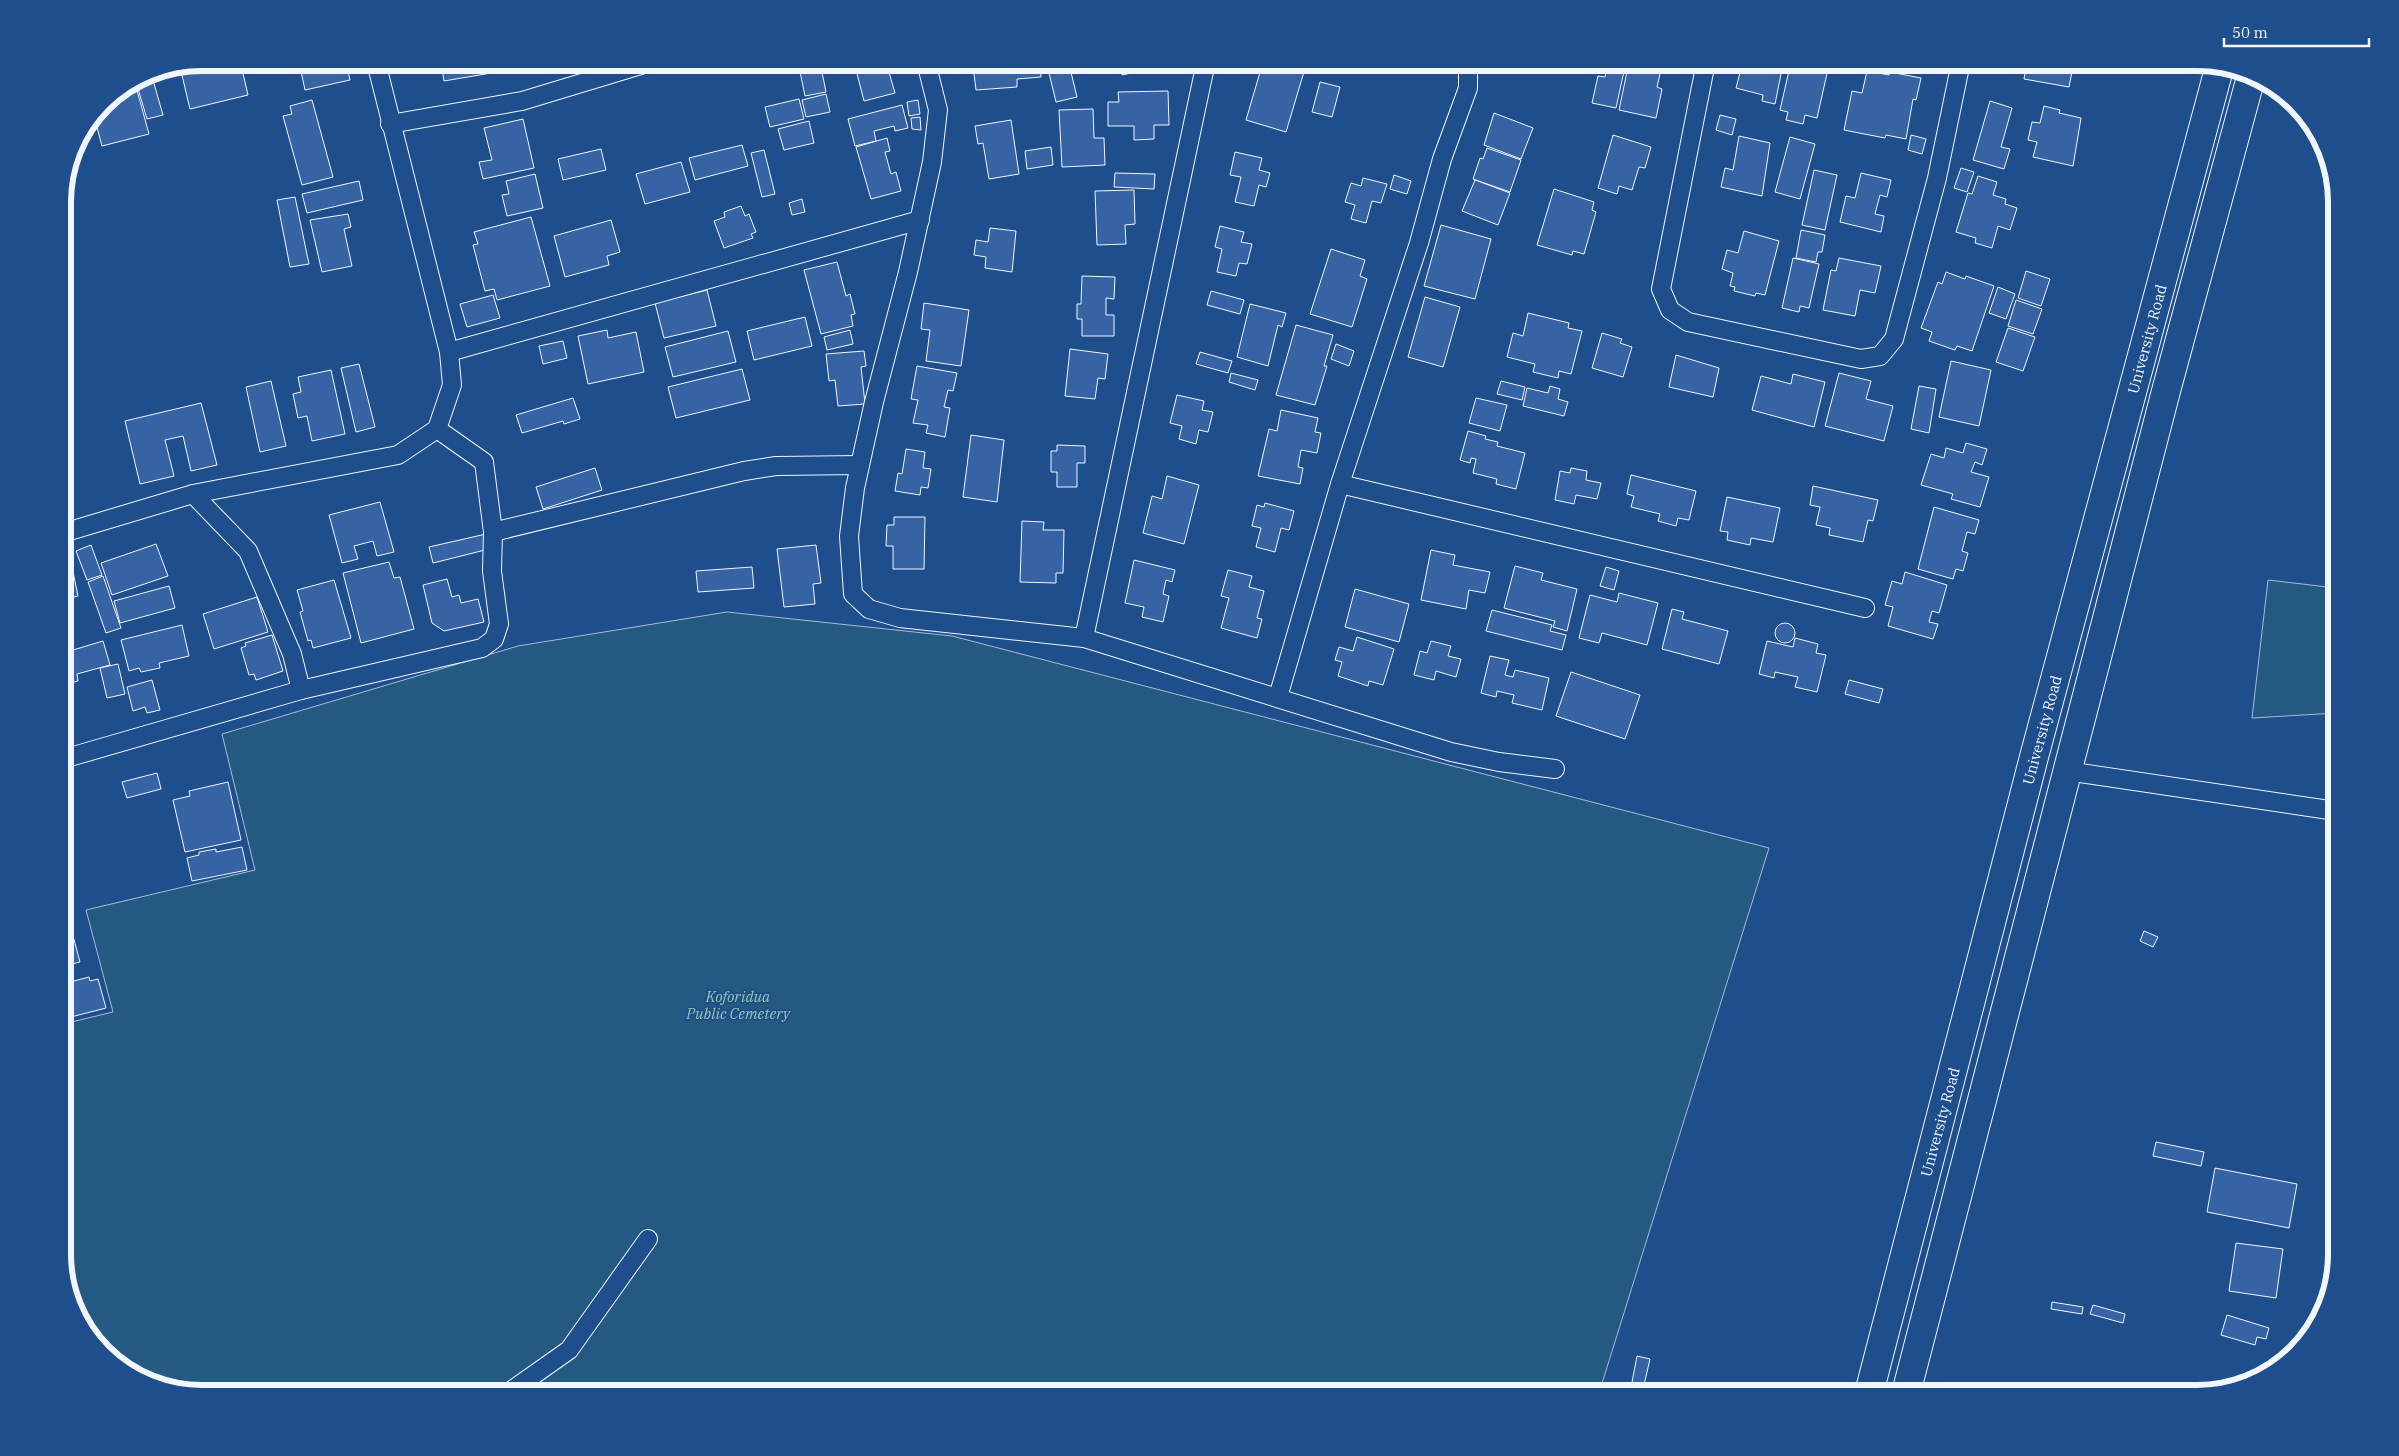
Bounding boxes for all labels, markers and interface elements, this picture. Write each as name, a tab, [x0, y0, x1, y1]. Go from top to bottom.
scale bar	[2224, 15, 2369, 47]
text: 50 m	[2232, 23, 2268, 42]
street label: University Road	[2123, 282, 2171, 396]
street label: University Road	[2018, 673, 2066, 787]
park label: Koforidua Public Cemetery	[685, 987, 791, 1023]
street label: University Road	[1916, 1065, 1964, 1179]

